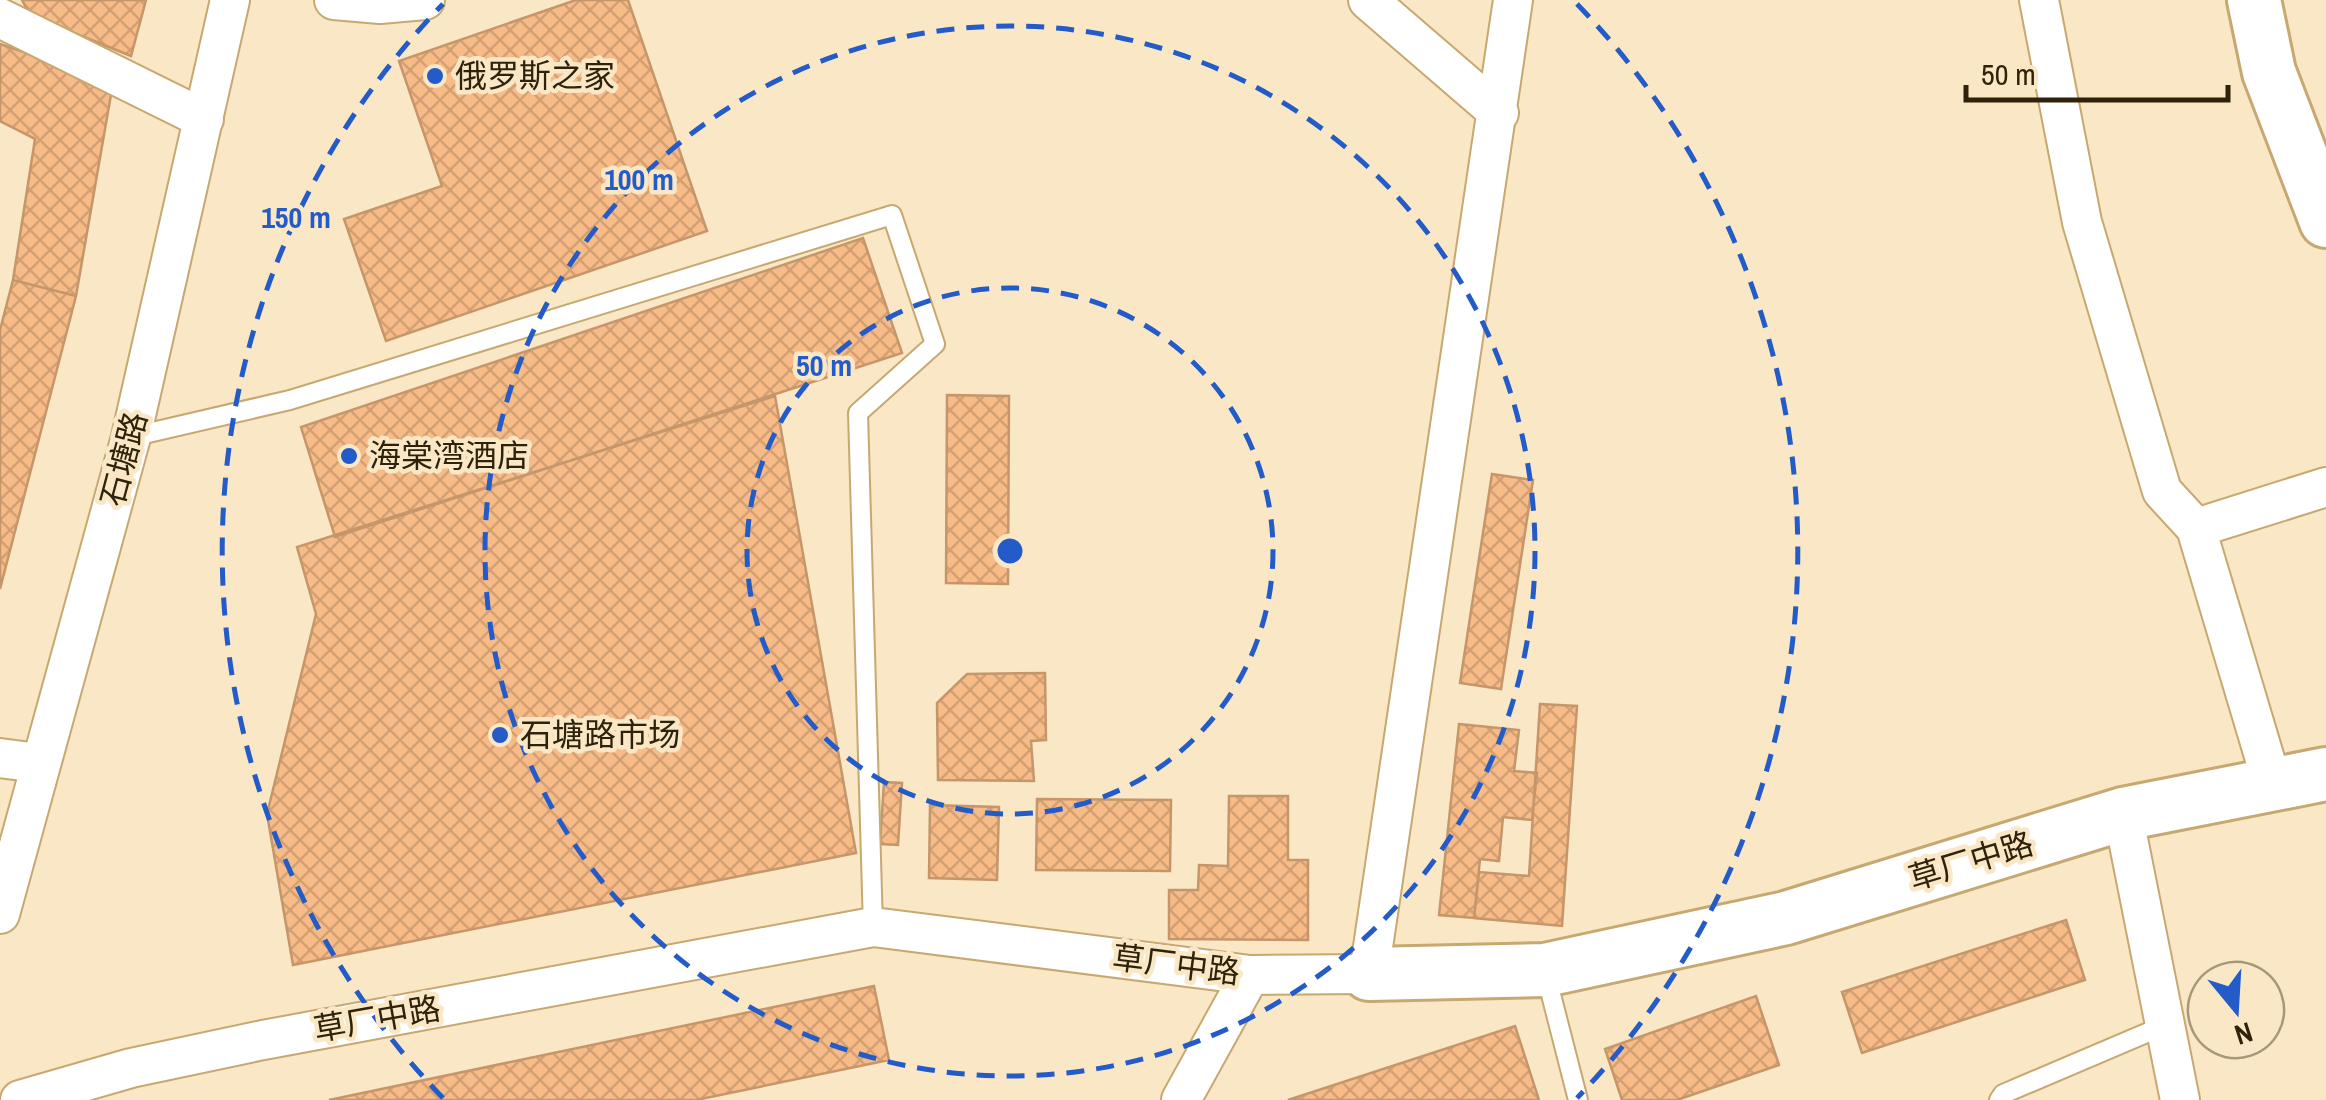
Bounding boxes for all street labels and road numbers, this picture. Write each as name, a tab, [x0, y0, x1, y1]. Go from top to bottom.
street label: 石塘路	[90, 407, 157, 511]
street label: 草厂中路	[1903, 821, 2038, 900]
street label: 草厂中路	[1110, 935, 1242, 994]
street label: 草厂中路	[310, 986, 444, 1051]

